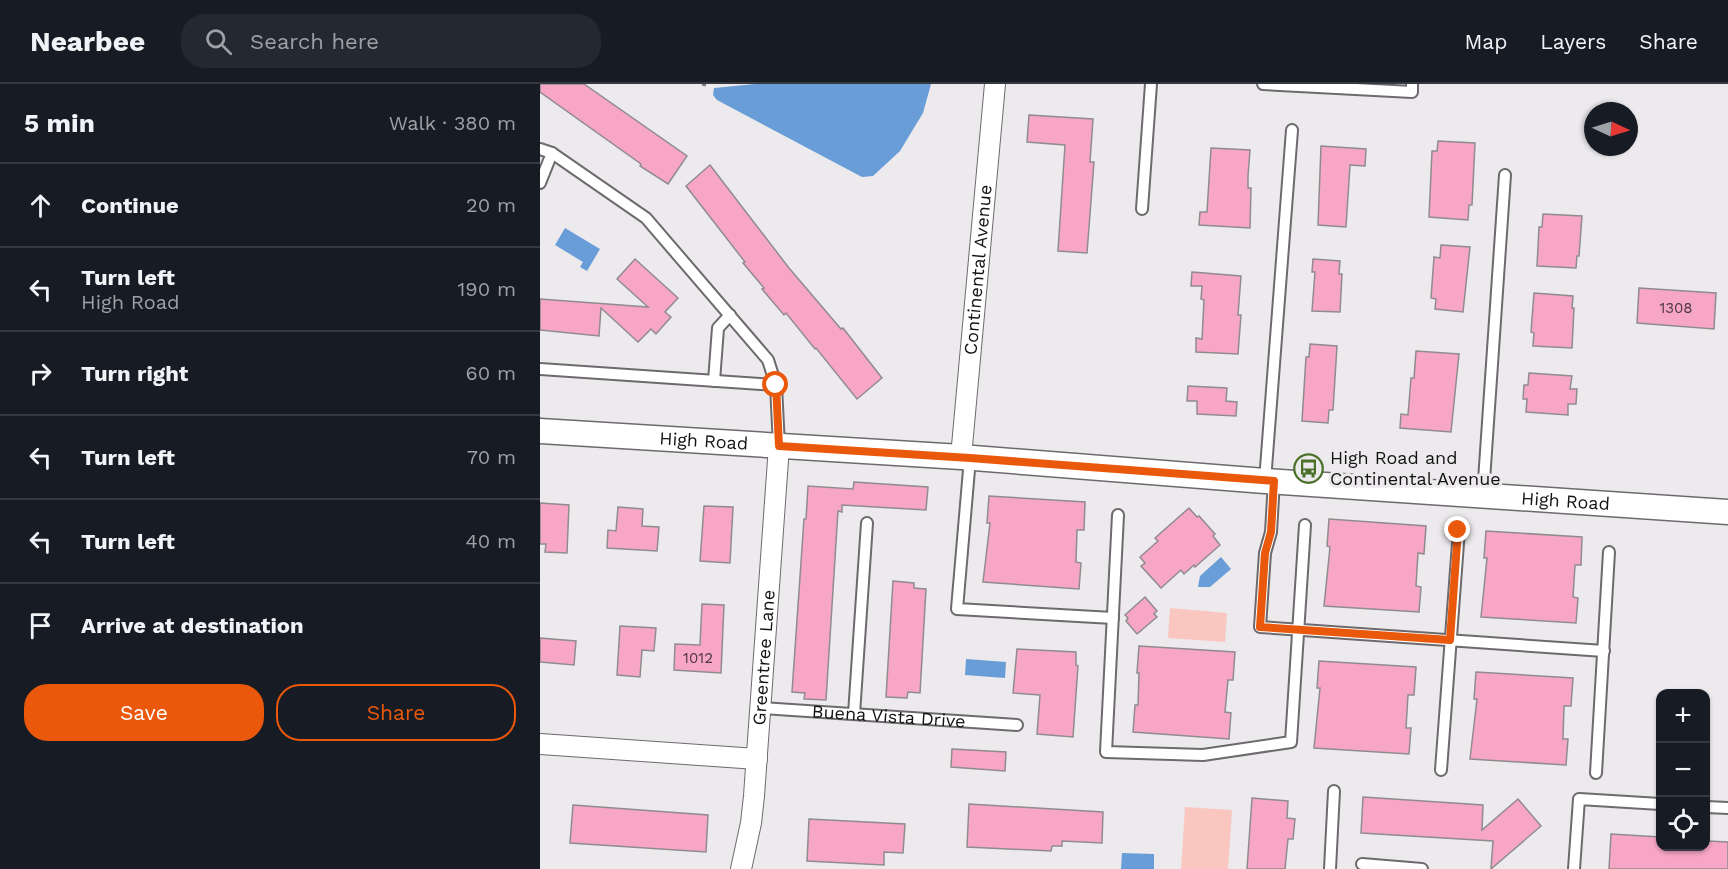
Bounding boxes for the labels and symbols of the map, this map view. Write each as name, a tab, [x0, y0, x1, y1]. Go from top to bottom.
north arrow	[1584, 102, 1638, 156]
street label: Continental Avenue	[959, 184, 996, 356]
house number: 1308	[1659, 299, 1693, 317]
route start	[762, 371, 788, 397]
street label: High Road	[659, 427, 749, 454]
place label: High Road and Continental Avenue	[1330, 447, 1501, 489]
bus stop icon: High Road and Continental Avenue	[1293, 452, 1325, 484]
street label: High Road	[1521, 487, 1611, 514]
route end	[1444, 516, 1470, 542]
street label: Greentree Lane	[748, 589, 779, 726]
house number: 1012	[683, 649, 713, 667]
street label: Buena Vista Drive	[811, 700, 966, 732]

